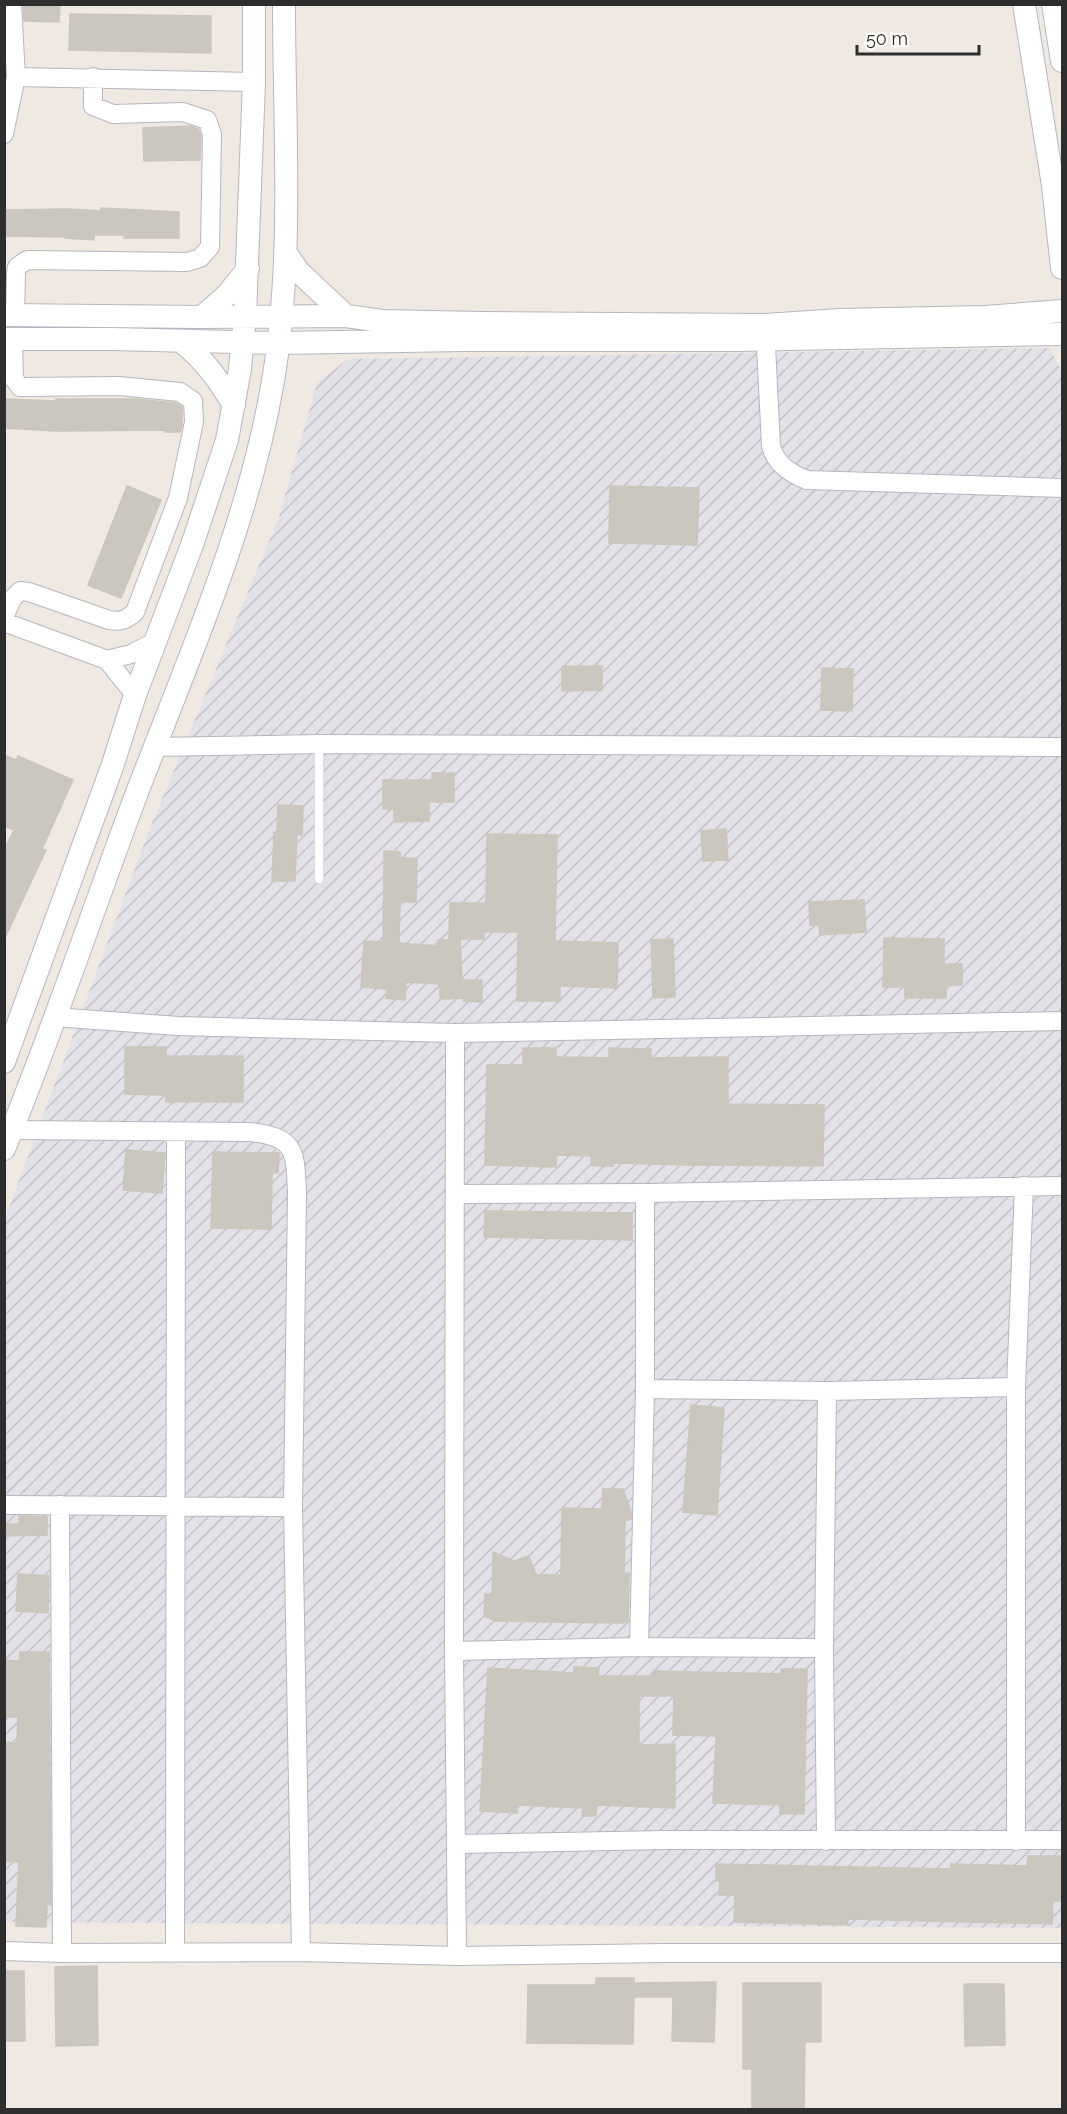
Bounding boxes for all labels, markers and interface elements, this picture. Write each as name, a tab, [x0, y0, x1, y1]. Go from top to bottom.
scale bar	[857, 18, 978, 56]
text: 50 m	[866, 28, 908, 49]

